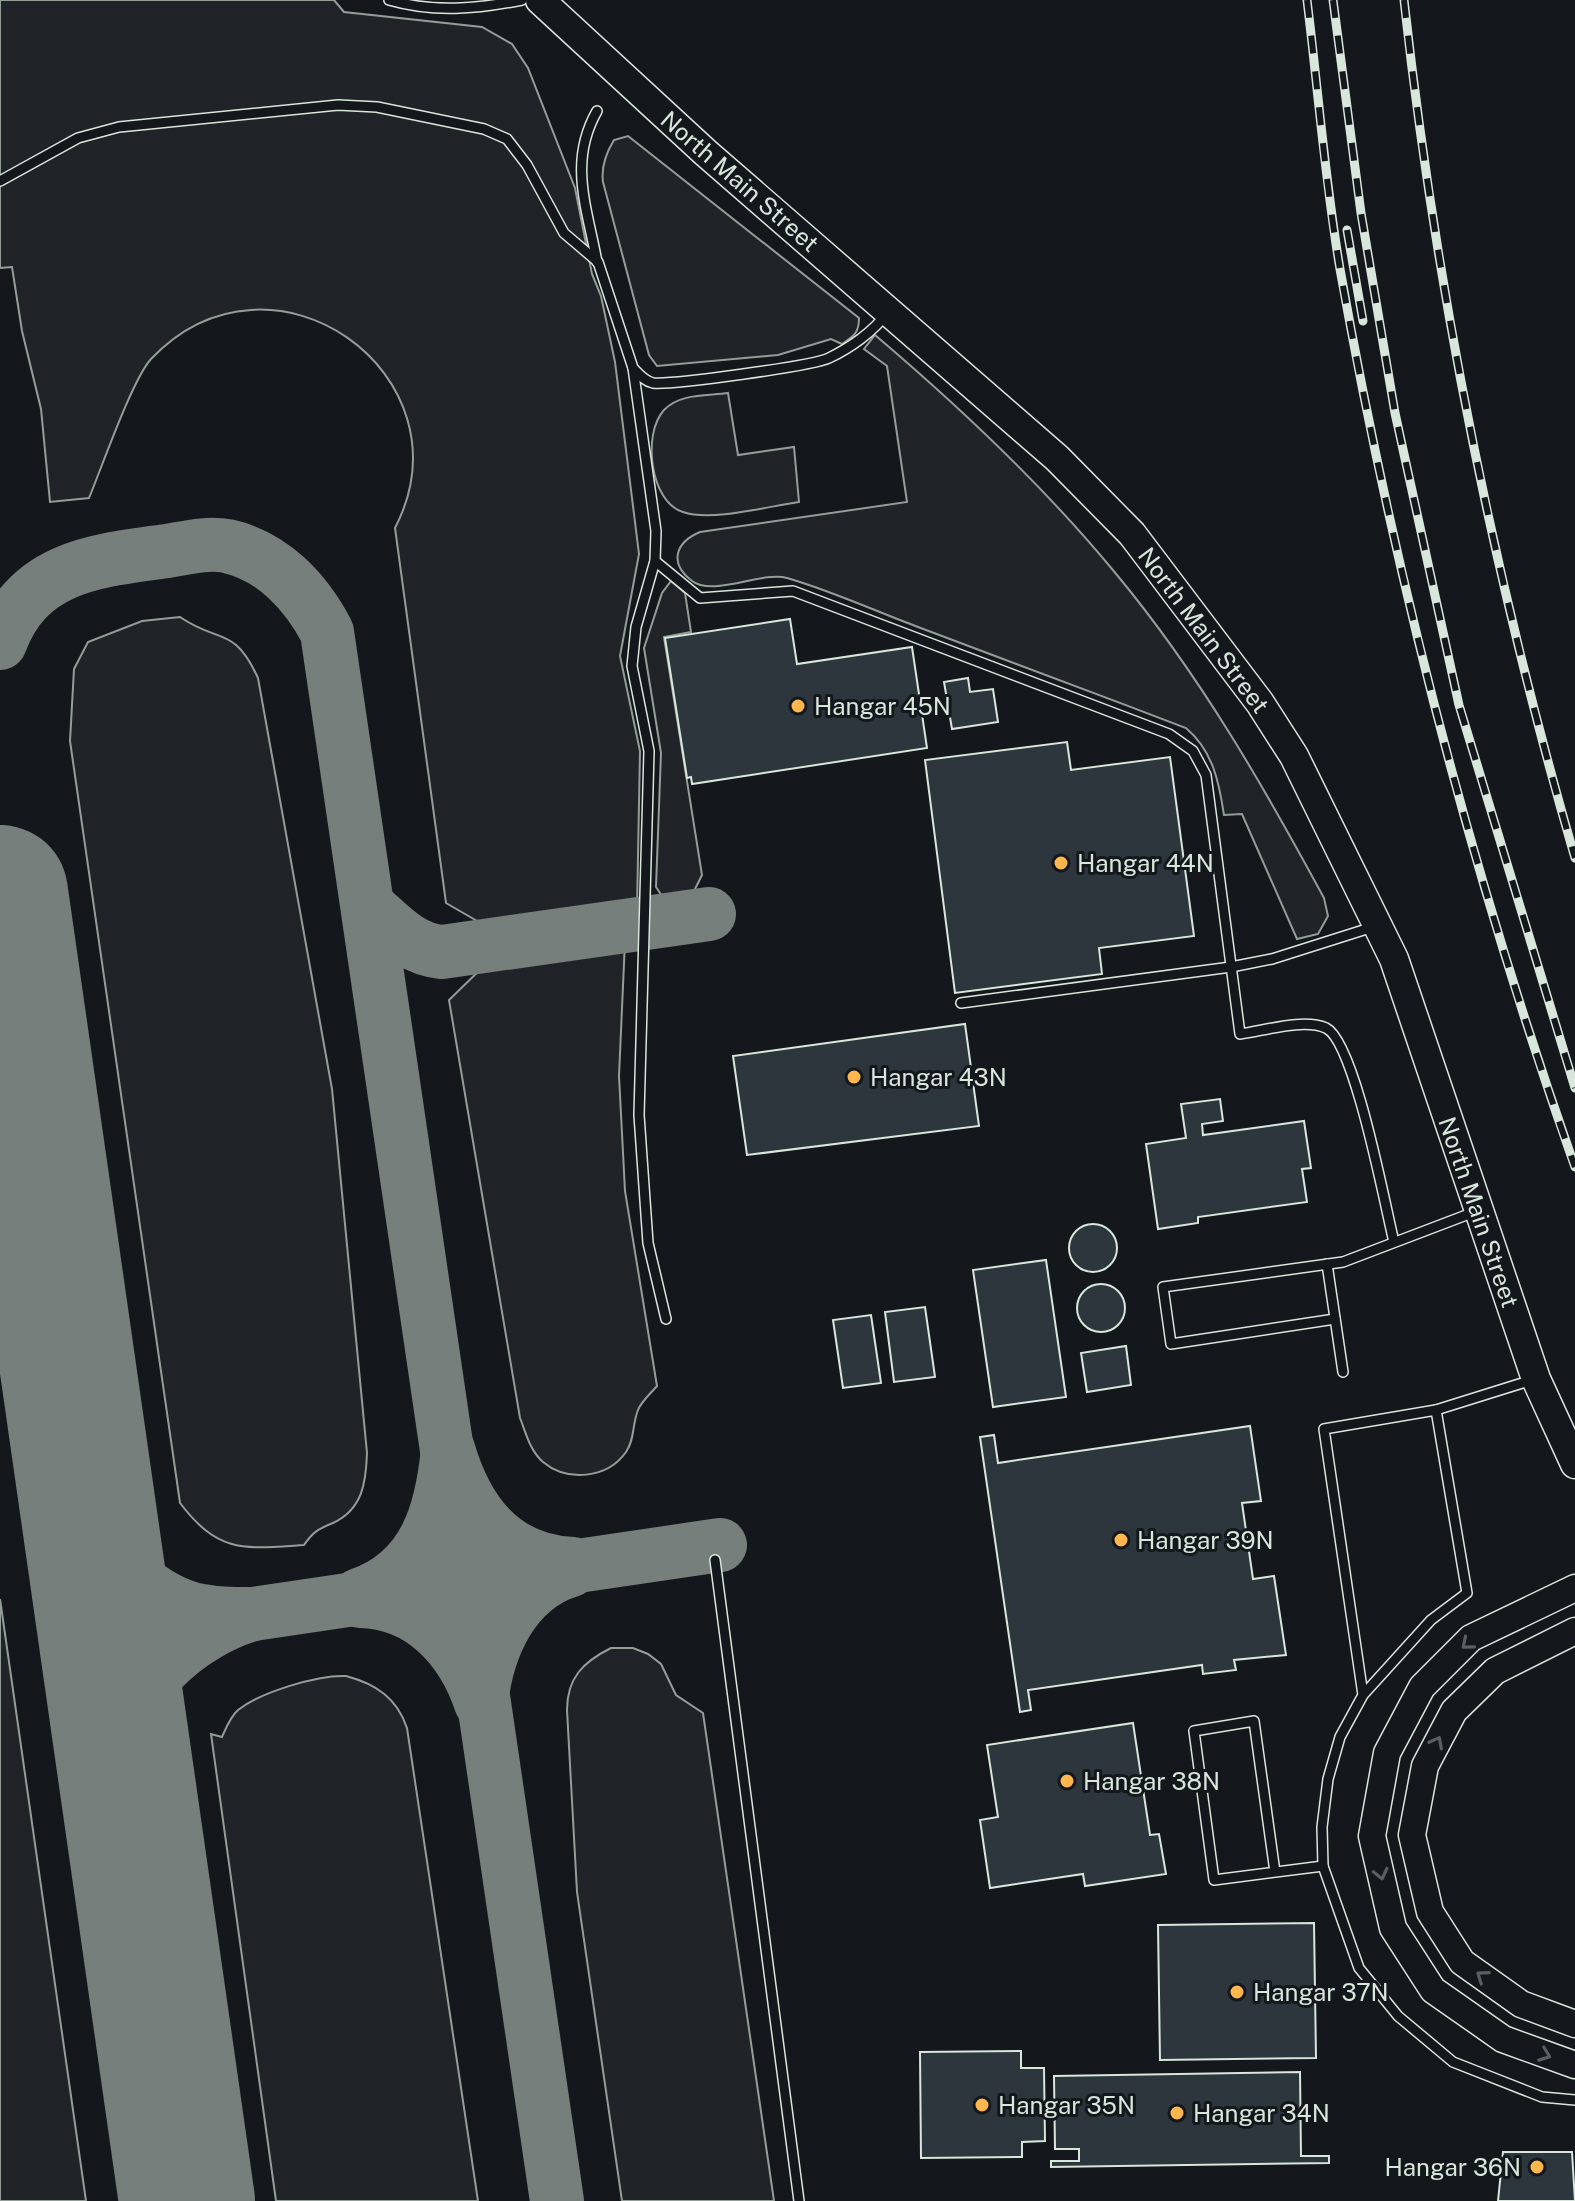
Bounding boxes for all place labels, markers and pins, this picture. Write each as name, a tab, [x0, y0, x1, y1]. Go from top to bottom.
place label: Hangar 45N	[814, 692, 951, 720]
marker: Hangar 45N	[789, 697, 807, 715]
place label: Hangar 44N	[1077, 849, 1214, 877]
marker: Hangar 44N	[1052, 854, 1070, 872]
place label: Hangar 43N	[870, 1063, 1007, 1091]
marker: Hangar 43N	[845, 1068, 863, 1086]
place label: Hangar 39N	[1137, 1526, 1274, 1554]
marker: Hangar 39N	[1112, 1531, 1130, 1549]
place label: Hangar 38N	[1083, 1767, 1220, 1795]
marker: Hangar 38N	[1058, 1772, 1076, 1790]
place label: Hangar 37N	[1253, 1978, 1389, 2006]
marker: Hangar 37N	[1228, 1983, 1246, 2001]
place label: Hangar 35N	[998, 2091, 1135, 2119]
marker: Hangar 35N	[973, 2096, 991, 2114]
place label: Hangar 34N	[1193, 2099, 1330, 2127]
marker: Hangar 34N	[1168, 2104, 1186, 2122]
place label: Hangar 36N	[1385, 2153, 1521, 2181]
marker: Hangar 36N	[1528, 2158, 1546, 2176]

